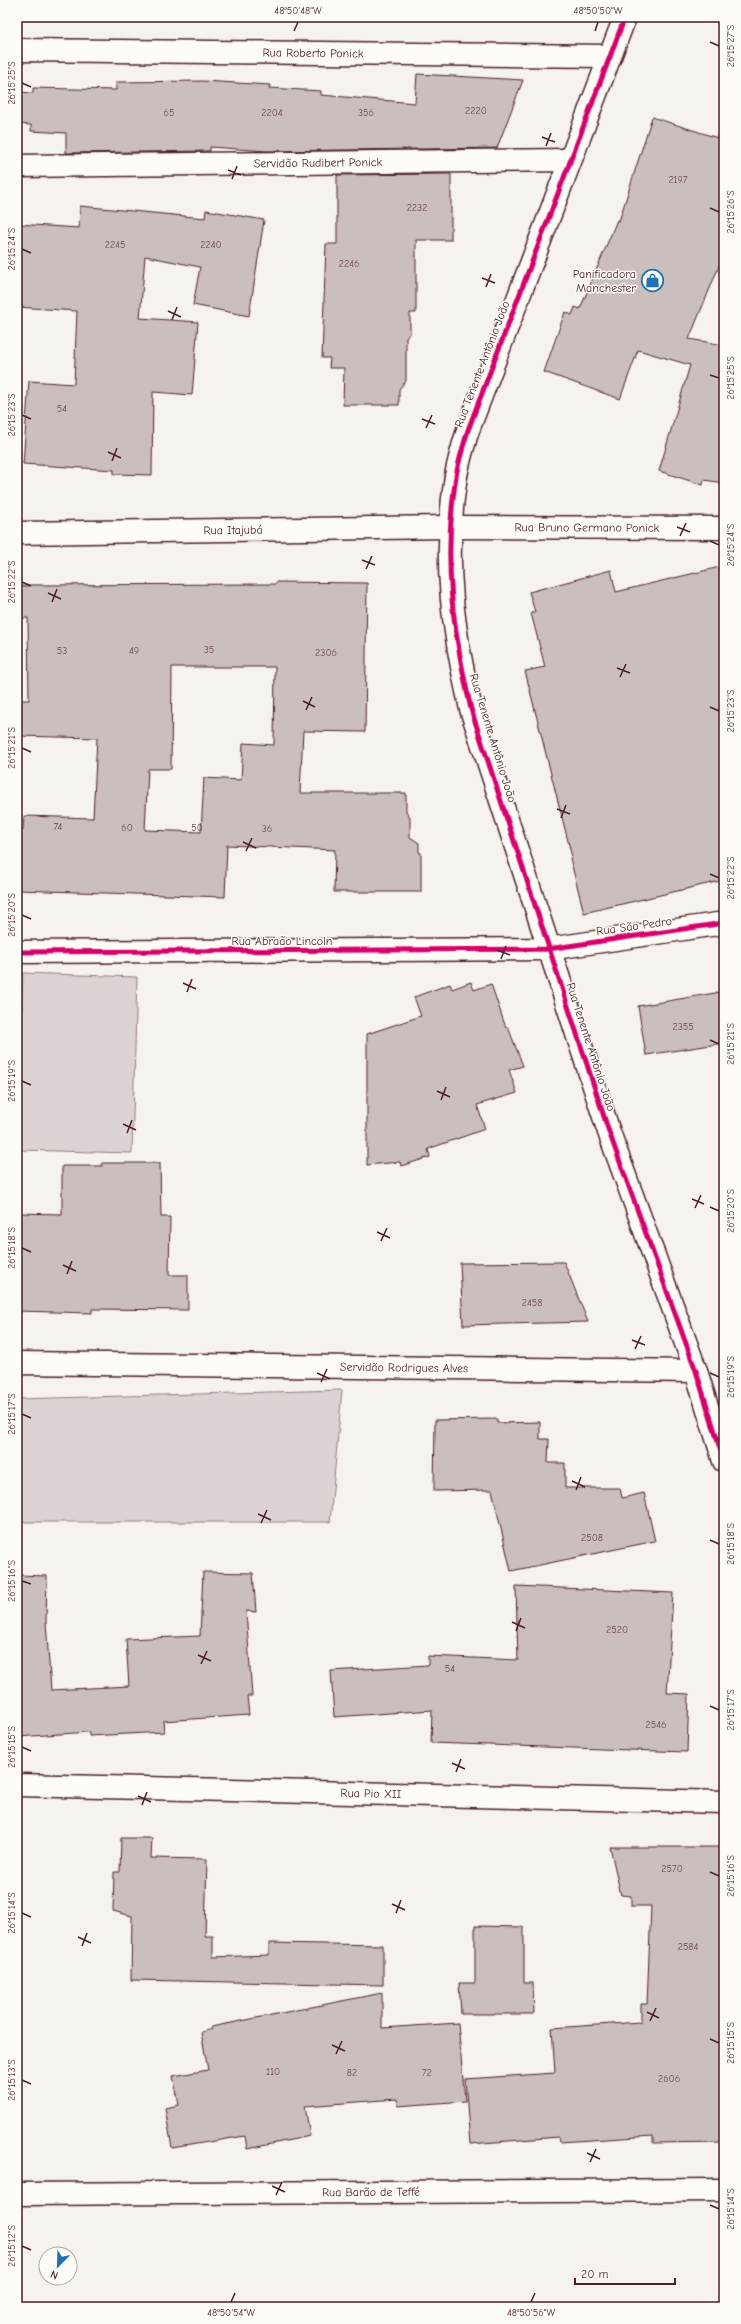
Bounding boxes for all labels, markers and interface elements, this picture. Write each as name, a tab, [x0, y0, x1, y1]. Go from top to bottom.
text: 48°50'48"W	[274, 5, 322, 17]
text: 48°50'50"W	[574, 5, 623, 17]
text: 26°15'27"S	[725, 24, 737, 67]
street label: Rua Roberto Ponick	[262, 45, 364, 61]
text: 26°15'25"S	[6, 61, 18, 105]
house number: 2220	[465, 105, 487, 117]
house number: 65	[164, 107, 174, 119]
house number: 2204	[261, 107, 283, 119]
house number: 356	[358, 107, 374, 119]
street label: Servidão Rudibert Ponick	[254, 155, 383, 170]
house number: 2197	[668, 174, 688, 186]
text: 26°15'26"S	[725, 190, 737, 234]
house number: 2232	[407, 202, 427, 214]
text: 26°15'24"S	[6, 227, 18, 270]
house number: 2245	[105, 239, 125, 251]
house number: 2240	[200, 239, 222, 251]
house number: 2246	[339, 258, 359, 270]
place label: Panificadora Manchester	[573, 267, 636, 295]
shop icon: Panificadora Manchester	[639, 268, 665, 294]
street label: Rua Tenente Antônio João	[451, 299, 513, 429]
text: 26°15'25"S	[725, 356, 737, 400]
text: 26°15'23"S	[6, 393, 18, 437]
house number: 54	[57, 403, 67, 415]
street label: Rua Bruno Germano Ponick	[514, 520, 660, 535]
street label: Rua Itajubá	[203, 523, 263, 537]
text: 26°15'24"S	[725, 523, 737, 566]
text: 26°15'22"S	[6, 560, 18, 604]
house number: 35	[204, 644, 214, 656]
house number: 53	[57, 645, 67, 657]
house number: 49	[129, 645, 139, 657]
house number: 2306	[315, 647, 337, 659]
street label: Rua Tenente Antônio João	[467, 672, 519, 804]
text: 26°15'23"S	[725, 689, 737, 733]
text: 26°15'21"S	[6, 727, 18, 769]
house number: 74	[54, 821, 63, 833]
house number: 60	[121, 822, 133, 834]
house number: 50	[191, 822, 203, 834]
house number: 36	[262, 823, 272, 835]
text: 26°15'22"S	[725, 856, 737, 900]
text: 26°15'20"S	[6, 893, 18, 937]
street label: Rua São Pedro	[595, 914, 673, 938]
street label: Rua Abraão Lincoln	[232, 934, 332, 948]
street label: Rua Tenente Antônio João	[564, 981, 618, 1113]
house number: 2355	[672, 1021, 694, 1033]
text: 26°15'21"S	[725, 1023, 737, 1065]
text: 26°15'19"S	[6, 1060, 18, 1102]
text: 26°15'20"S	[725, 1189, 737, 1233]
text: 26°15'18"S	[6, 1227, 18, 1269]
house number: 2458	[522, 1297, 542, 1309]
text: 26°15'19"S	[725, 1356, 737, 1398]
street label: Servidão Rodrigues Alves	[340, 1360, 468, 1375]
text: 26°15'17"S	[6, 1393, 18, 1435]
text: 26°15'18"S	[725, 1523, 737, 1565]
house number: 2508	[581, 1532, 603, 1544]
text: 26°15'16"S	[6, 1559, 18, 1602]
house number: 2520	[606, 1624, 628, 1636]
house number: 54	[445, 1663, 455, 1675]
text: 26°15'17"S	[725, 1689, 737, 1731]
house number: 2546	[646, 1719, 666, 1731]
text: 26°15'15"S	[6, 1725, 18, 1768]
street label: Rua Pio XII	[340, 1786, 402, 1801]
text: 26°15'16"S	[725, 1854, 737, 1897]
house number: 2570	[661, 1863, 683, 1875]
text: 26°15'14"S	[6, 1892, 18, 1934]
house number: 2584	[678, 1941, 698, 1953]
text: 26°15'15"S	[725, 2021, 737, 2064]
text: 26°15'13"S	[6, 2059, 18, 2101]
house number: 110	[266, 2066, 280, 2078]
house number: 82	[347, 2067, 357, 2079]
house number: 72	[422, 2067, 432, 2079]
house number: 2606	[658, 2073, 680, 2085]
street label: Rua Barão de Teffé	[322, 2185, 420, 2199]
text: 26°15'14"S	[725, 2188, 737, 2230]
text: 26°15'12"S	[6, 2225, 18, 2267]
north arrow	[38, 2246, 78, 2286]
scale bar	[575, 2260, 675, 2286]
text: N	[48, 2267, 60, 2282]
text: 20 m	[581, 2267, 609, 2281]
text: 48°50'54"W	[207, 2307, 255, 2319]
text: 48°50'56"W	[507, 2307, 555, 2319]

